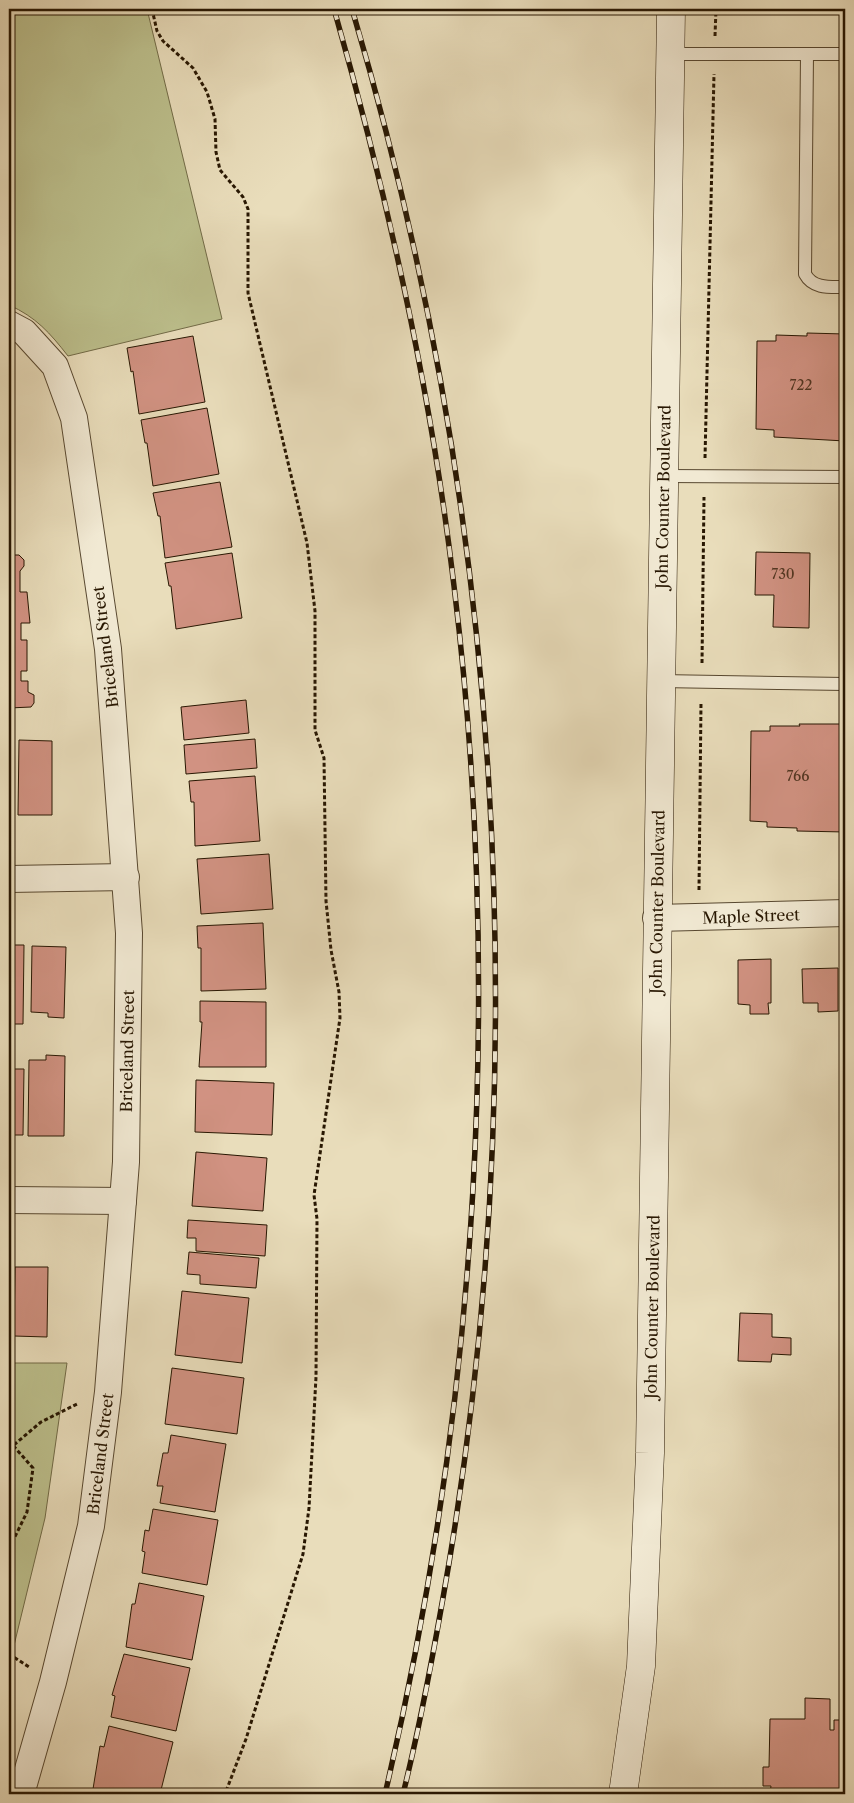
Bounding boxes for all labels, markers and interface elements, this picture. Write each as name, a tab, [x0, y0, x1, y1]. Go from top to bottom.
house number: 722	[790, 376, 813, 394]
street label: John Counter Boulevard	[651, 405, 675, 592]
house number: 730	[771, 565, 795, 583]
street label: Briceland Street	[88, 585, 122, 709]
house number: 766	[786, 767, 810, 785]
street label: John Counter Boulevard	[645, 810, 669, 997]
street label: Maple Street	[702, 904, 800, 928]
street label: Briceland Street	[116, 989, 138, 1112]
street label: John Counter Boulevard	[640, 1215, 664, 1402]
street label: Briceland Street	[83, 1392, 117, 1516]

